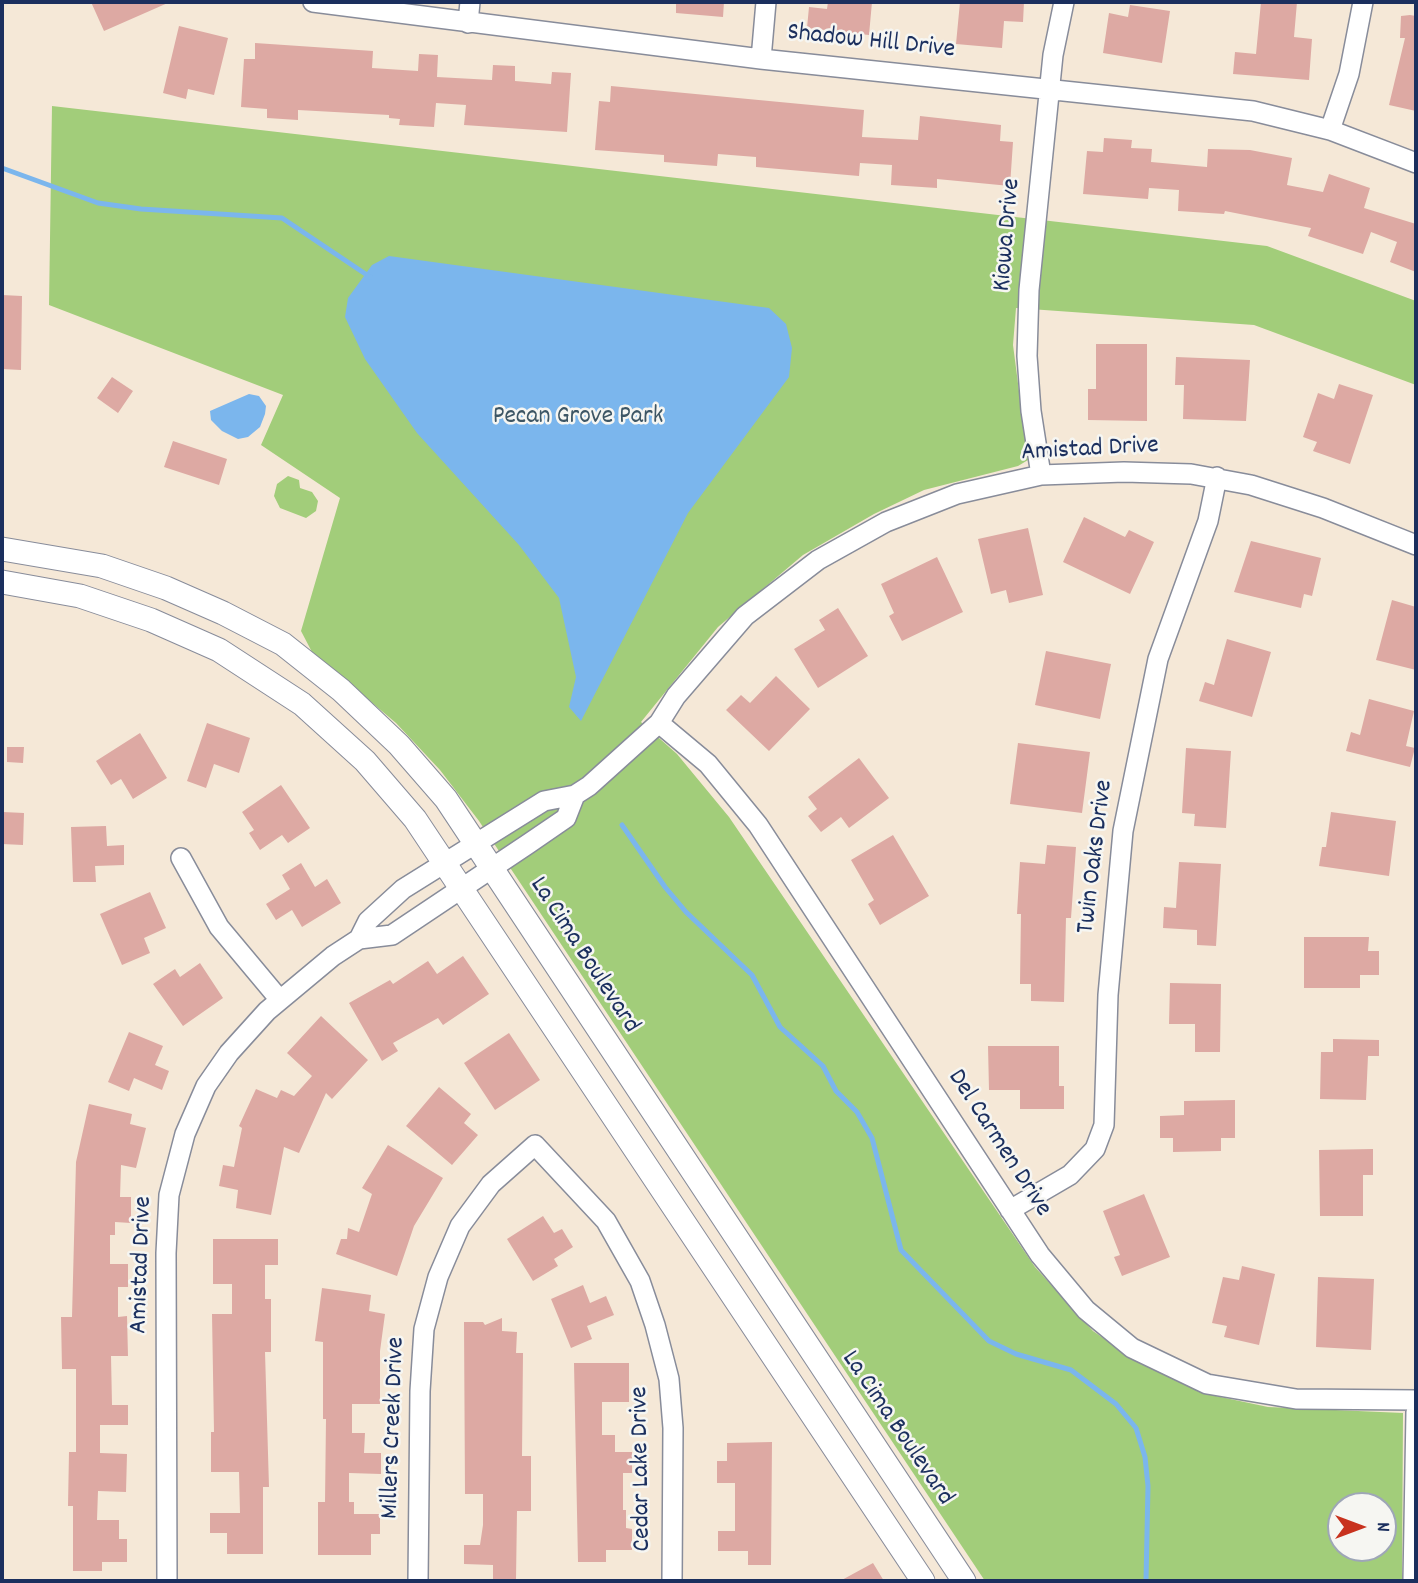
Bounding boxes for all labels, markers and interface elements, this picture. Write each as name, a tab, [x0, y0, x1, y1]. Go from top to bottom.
street label: Shadow Hill Drive	[786, 19, 956, 67]
street label: Kiowa Drive	[989, 177, 1029, 293]
park label: Pecan Grove Park	[493, 402, 663, 434]
street label: Amistad Drive	[1020, 432, 1160, 470]
street label: Twin Oaks Drive	[1072, 778, 1122, 936]
street label: La Cima Boulevard	[521, 872, 645, 1040]
street label: Del Carmen Drive	[939, 1065, 1057, 1223]
street label: Amistad Drive	[125, 1196, 161, 1334]
street label: Millers Creek Drive	[376, 1336, 414, 1520]
street label: La Cima Boulevard	[833, 1346, 959, 1512]
street label: Cedar Lake Drive	[626, 1386, 660, 1552]
north arrow	[1327, 1492, 1397, 1562]
text: N	[1368, 1522, 1395, 1532]

